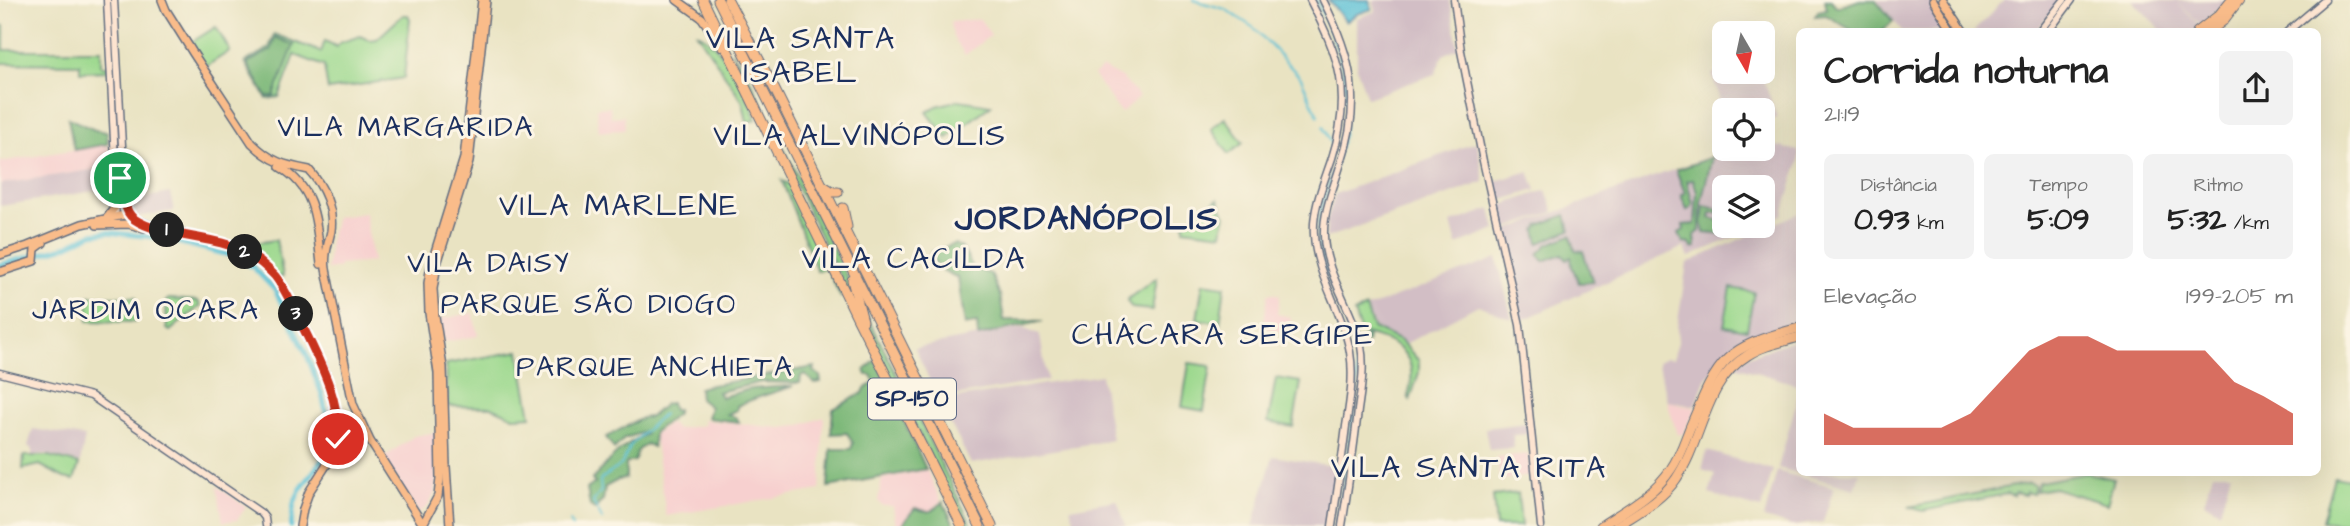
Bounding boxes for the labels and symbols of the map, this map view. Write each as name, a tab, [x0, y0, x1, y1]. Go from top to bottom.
district label: VILA SANTA ISABEL	[706, 18, 896, 94]
north arrow	[1712, 21, 1774, 84]
district label: VILA MARGARIDA	[277, 108, 535, 147]
district label: VILA ALVINÓPOLIS	[713, 115, 1007, 157]
pin	[90, 148, 150, 208]
district label: VILA MARLENE	[499, 185, 739, 227]
district label: JORDANÓPOLIS	[954, 196, 1219, 242]
pin: 1	[150, 212, 184, 247]
pin: 2	[228, 234, 262, 270]
district label: VILA CACILDA	[801, 238, 1027, 280]
district label: VILA DAISY	[407, 244, 571, 283]
district label: PARQUE SÃO DIOGO	[441, 285, 737, 324]
district label: JARDIM OCARA	[32, 291, 260, 330]
pin: 3	[278, 296, 314, 332]
district label: CHÁCARA SERGIPE	[1072, 314, 1374, 356]
district label: PARQUE ANCHIETA	[516, 348, 794, 387]
road number: SP-150	[868, 378, 956, 420]
pin	[308, 409, 368, 469]
district label: VILA SANTA RITA	[1331, 447, 1607, 489]

